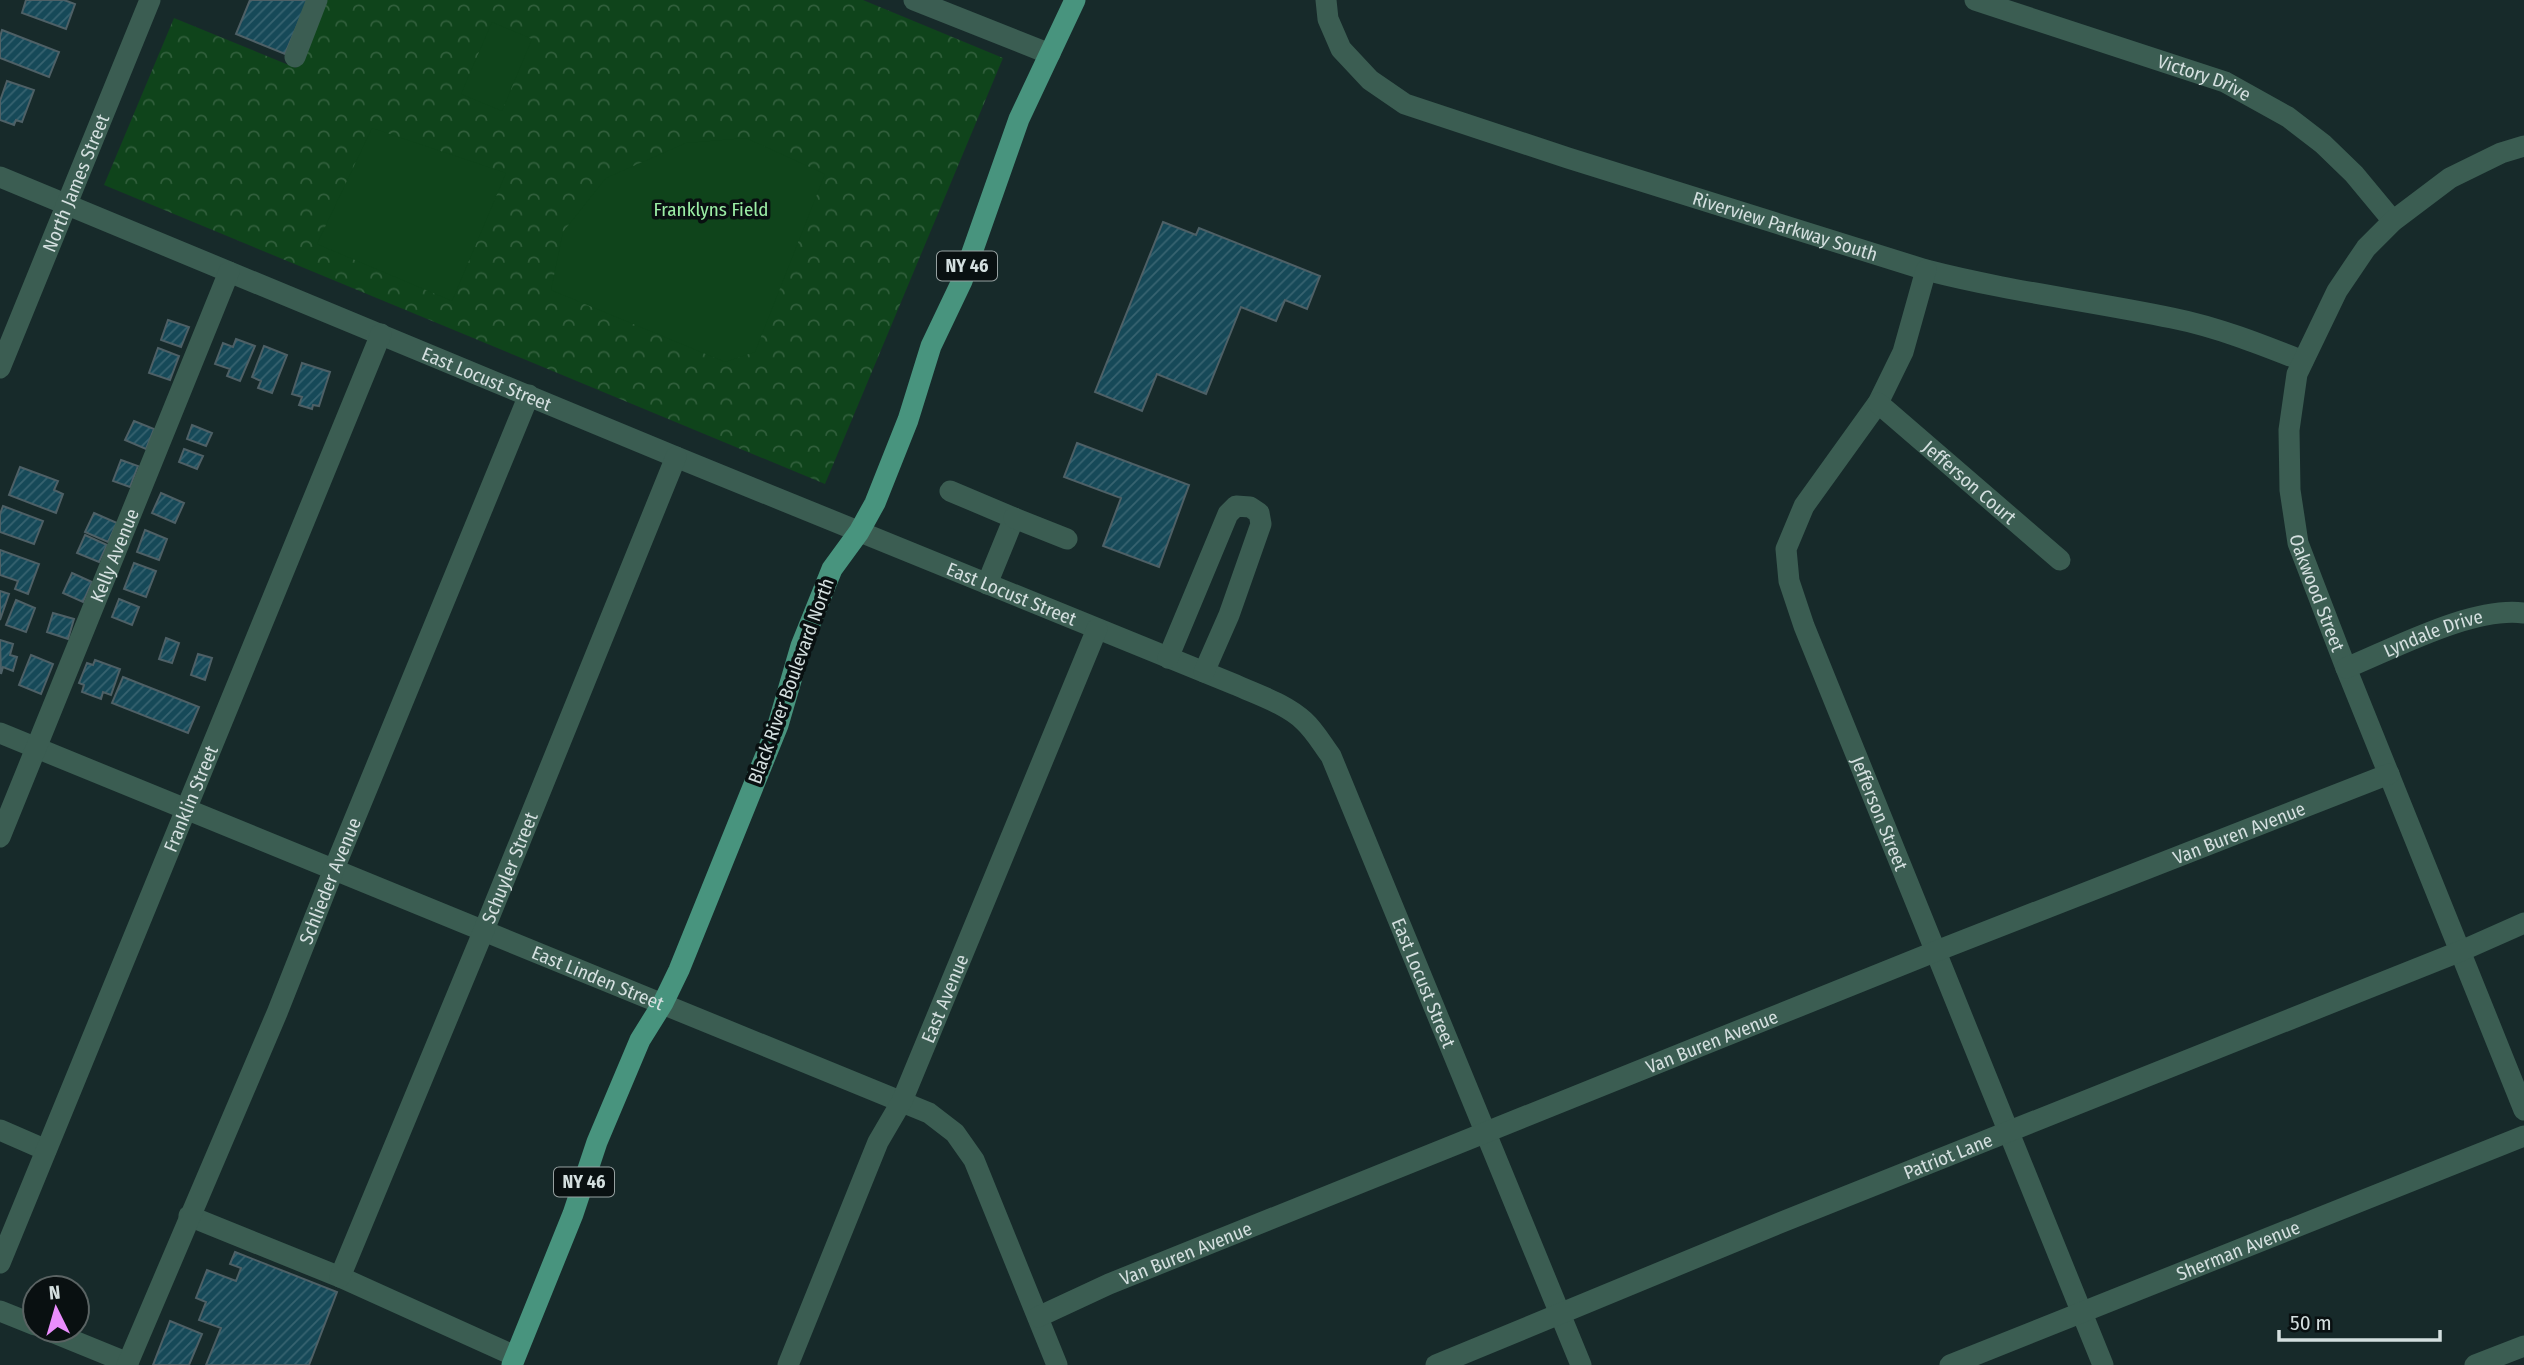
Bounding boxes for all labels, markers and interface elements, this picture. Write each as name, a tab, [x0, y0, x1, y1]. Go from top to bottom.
street label: Victory Drive	[2155, 49, 2255, 106]
street label: North James Street	[37, 110, 114, 255]
street label: Riverview Parkway South	[1690, 186, 1881, 266]
park label: Franklyns Field	[654, 198, 768, 221]
road number: NY 46	[937, 252, 997, 280]
street label: East Locust Street	[419, 342, 556, 416]
street label: Jefferson Court	[1918, 435, 2022, 529]
street label: Kelly Avenue	[85, 505, 143, 606]
street label: Oakwood Street	[2285, 533, 2350, 655]
street label: East Locust Street	[943, 557, 1081, 631]
street label: Black River Boulevard North	[743, 575, 839, 787]
street label: Lyndale Drive	[2380, 604, 2485, 662]
street label: Franklin Street	[158, 741, 223, 855]
street label: Jefferson Street	[1846, 753, 1913, 874]
street label: Van Buren Avenue	[2169, 796, 2308, 869]
street label: Schuyler Street	[476, 808, 542, 927]
street label: Schlieder Avenue	[294, 814, 365, 947]
street label: East Locust Street	[1387, 914, 1461, 1052]
street label: East Linden Street	[528, 940, 668, 1015]
street label: East Avenue	[916, 951, 973, 1046]
street label: Van Buren Avenue	[1642, 1005, 1781, 1078]
street label: Patriot Lane	[1900, 1128, 1996, 1184]
road number: NY 46	[554, 1168, 614, 1196]
street label: Sherman Avenue	[2173, 1215, 2303, 1285]
street label: Van Buren Avenue	[1116, 1216, 1255, 1290]
north arrow	[21, 1274, 91, 1344]
text: N	[48, 1281, 61, 1305]
scale bar	[2279, 1298, 2440, 1342]
text: 50 m	[2290, 1310, 2332, 1336]

